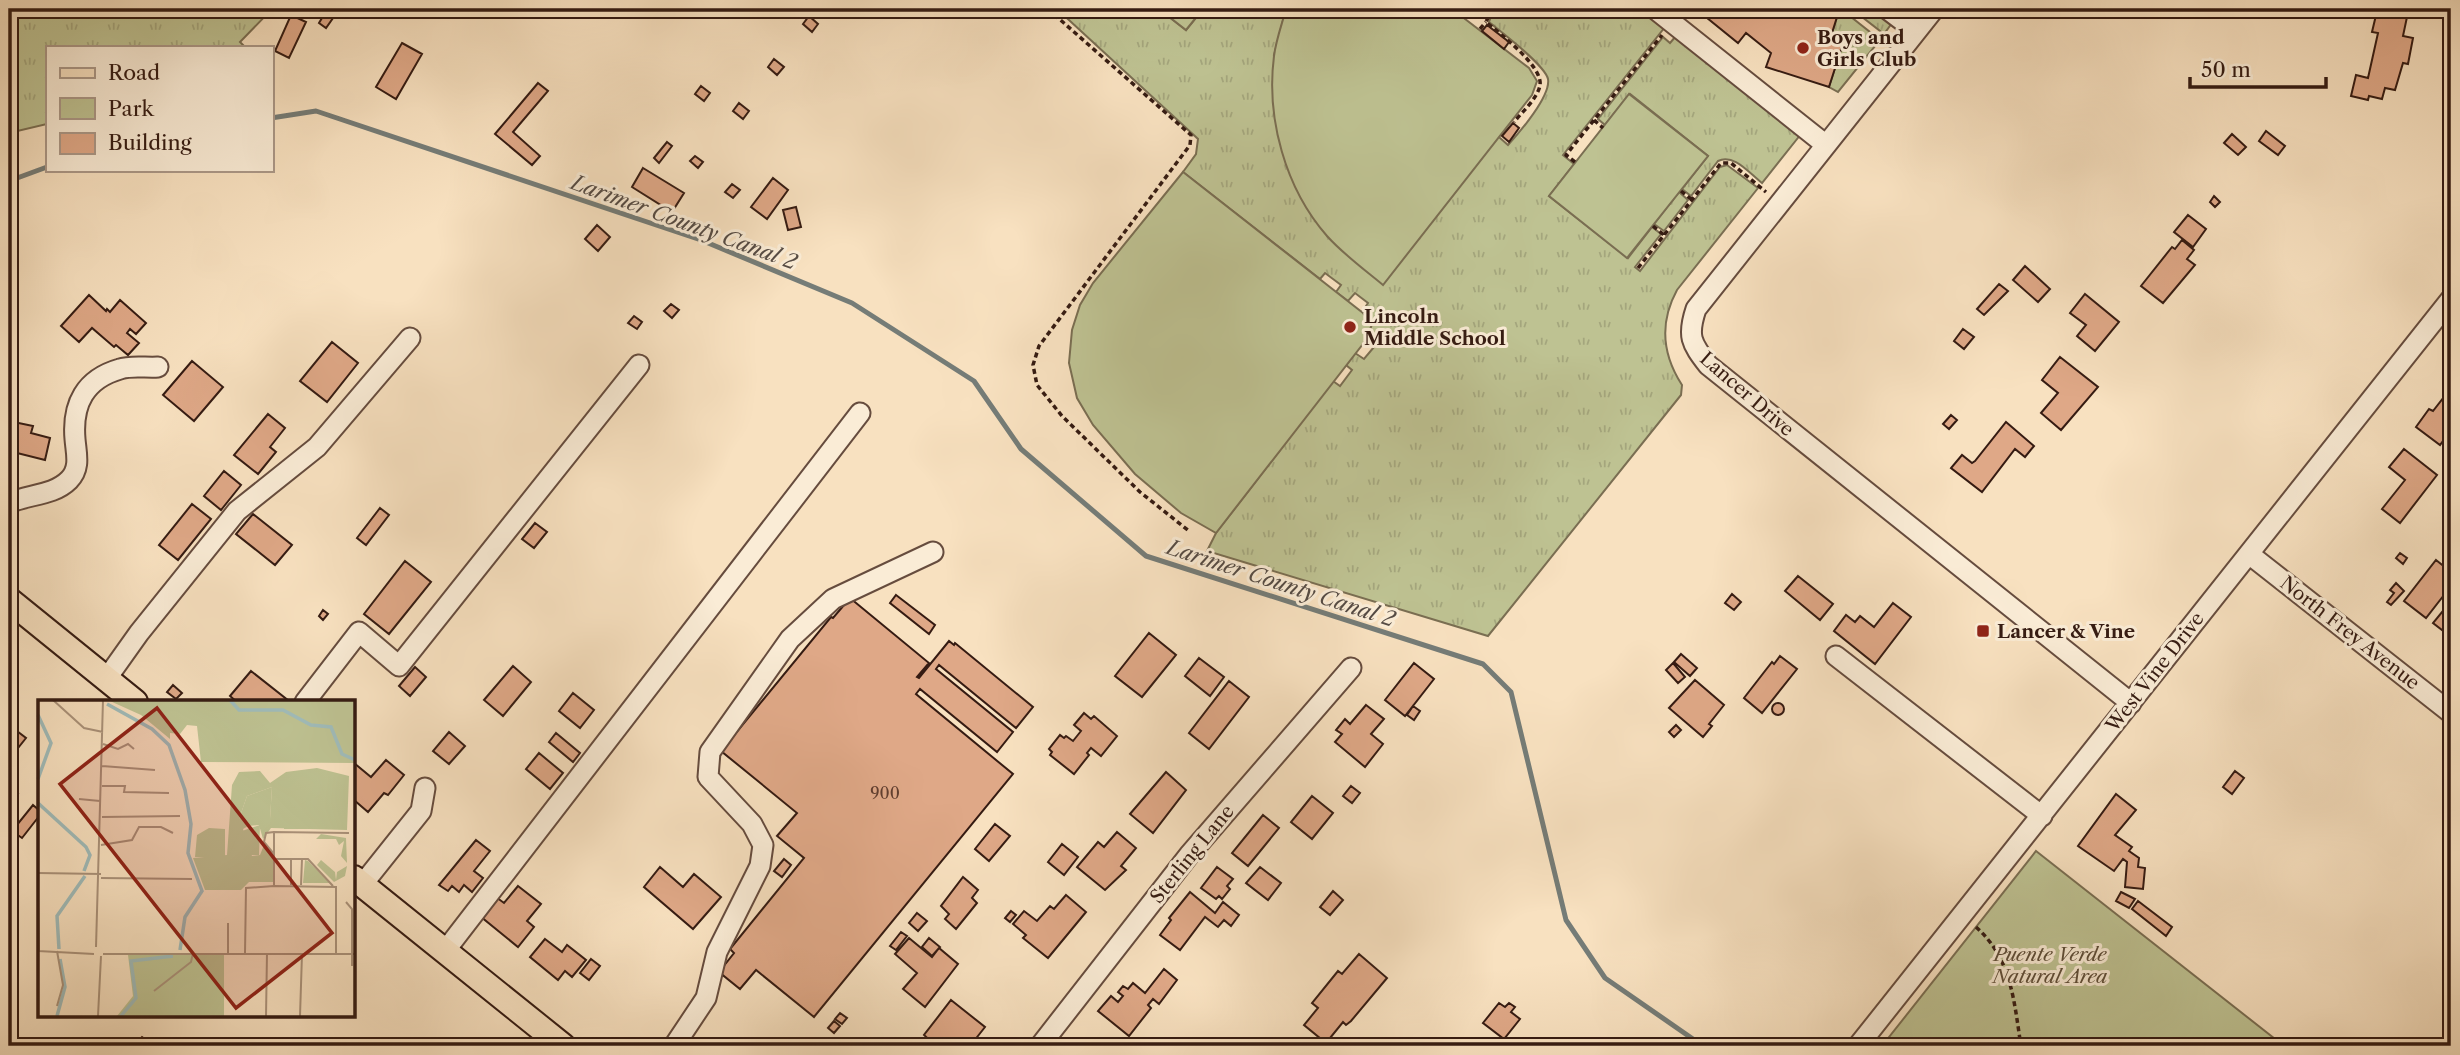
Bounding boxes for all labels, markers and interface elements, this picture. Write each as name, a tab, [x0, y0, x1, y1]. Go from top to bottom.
place label: Boys and Girls Club	[1817, 26, 1916, 71]
marker: Boys and Girls Club	[1795, 40, 1811, 56]
legend	[46, 46, 273, 172]
scale bar	[2190, 46, 2327, 90]
text: 50 m	[2201, 57, 2251, 82]
text: Road	[108, 60, 160, 85]
text: Park	[108, 96, 154, 121]
text: Building	[108, 130, 193, 155]
water label: Larimer County Canal 2	[566, 169, 801, 275]
place label: Lincoln Middle School	[1364, 305, 1506, 350]
marker: Lincoln Middle School	[1342, 319, 1358, 335]
street label: Lancer Drive	[1695, 347, 1799, 441]
water label: Larimer County Canal 2	[1162, 534, 1399, 632]
street label: North Frey Avenue	[2276, 571, 2424, 695]
street label: West Vine Drive	[2101, 608, 2209, 737]
place label: Lancer & Vine	[1997, 620, 2135, 643]
marker: Lancer & Vine	[1975, 623, 1991, 639]
inset map	[38, 700, 355, 1016]
house number: 900	[870, 783, 900, 803]
street label: Sterling Lane	[1145, 800, 1239, 908]
park label: Puente Verde Natural Area	[1991, 943, 2108, 988]

